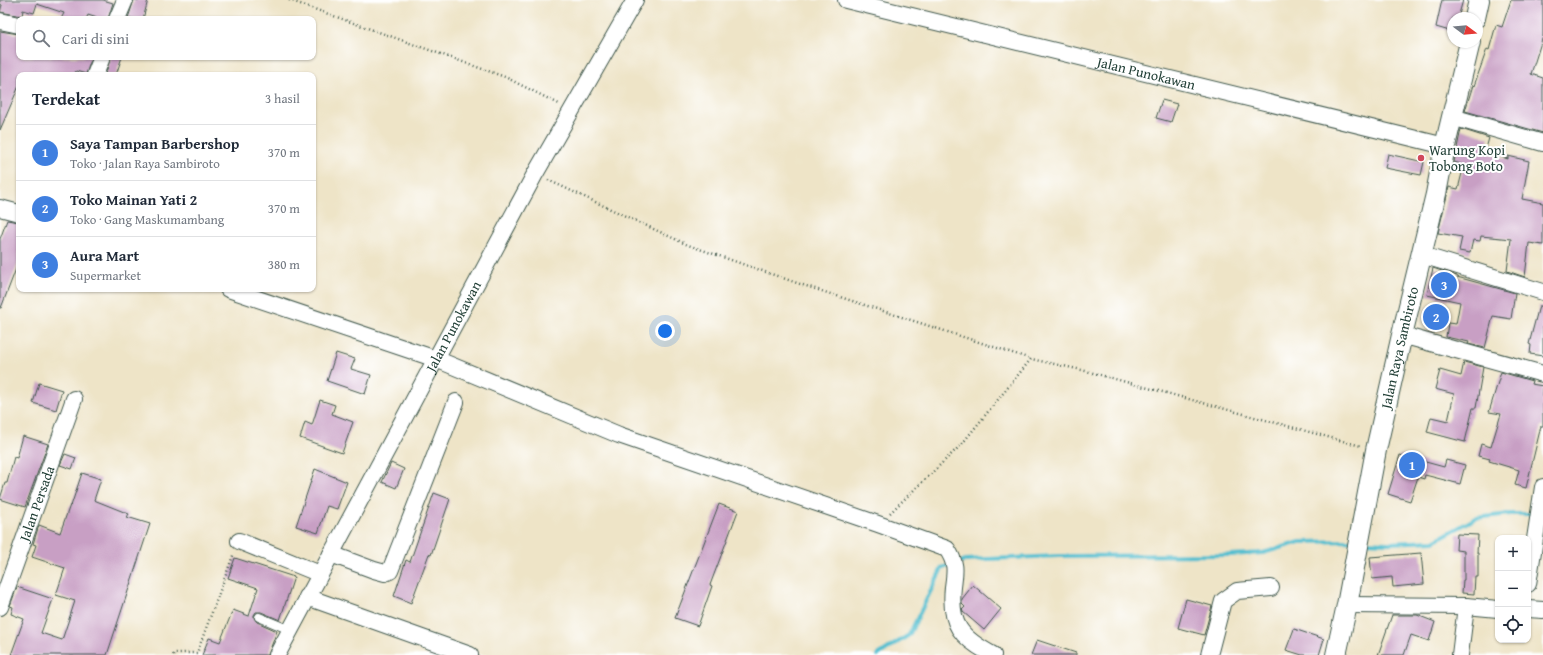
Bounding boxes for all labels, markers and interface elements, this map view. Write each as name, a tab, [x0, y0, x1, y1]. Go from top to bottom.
north arrow	[1447, 12, 1483, 48]
search box	[16, 16, 316, 60]
icon: search	[30, 27, 52, 49]
text: Cari di sini	[62, 28, 129, 49]
street label: Jalan Punokawan	[1093, 51, 1198, 95]
text: Terdekat	[32, 86, 100, 111]
text: 3 hasil	[265, 89, 300, 108]
text: Saya Tampan Barbershop	[70, 133, 239, 154]
place label: Warung Kopi Tobong Boto	[1429, 140, 1505, 176]
text: 1	[42, 143, 48, 162]
text: 370 m	[268, 143, 300, 162]
marker: Warung Kopi Tobong Boto	[1416, 153, 1426, 163]
text: Toko · Jalan Raya Sambiroto	[70, 154, 220, 173]
text: Toko Mainan Yati 2	[70, 189, 197, 210]
text: 2	[42, 199, 48, 218]
text: 370 m	[268, 199, 300, 218]
text: Toko · Gang Maskumambang	[70, 210, 224, 229]
text: Aura Mart	[70, 245, 139, 266]
text: 3	[42, 255, 48, 274]
text: 380 m	[268, 255, 300, 274]
text: Supermarket	[70, 266, 141, 285]
pin: 3	[1431, 270, 1457, 300]
street label: Jalan Punokawan	[420, 277, 486, 377]
street label: Jalan Raya Sambiroto	[1375, 284, 1423, 412]
pin: 2	[1423, 302, 1449, 332]
your location	[655, 321, 675, 341]
pin: 1	[1399, 450, 1425, 480]
street label: Jalan Persada	[14, 463, 60, 546]
map controls	[1495, 535, 1531, 643]
button: +	[1495, 535, 1531, 571]
button: −	[1495, 571, 1531, 607]
button: locate	[1495, 607, 1531, 643]

